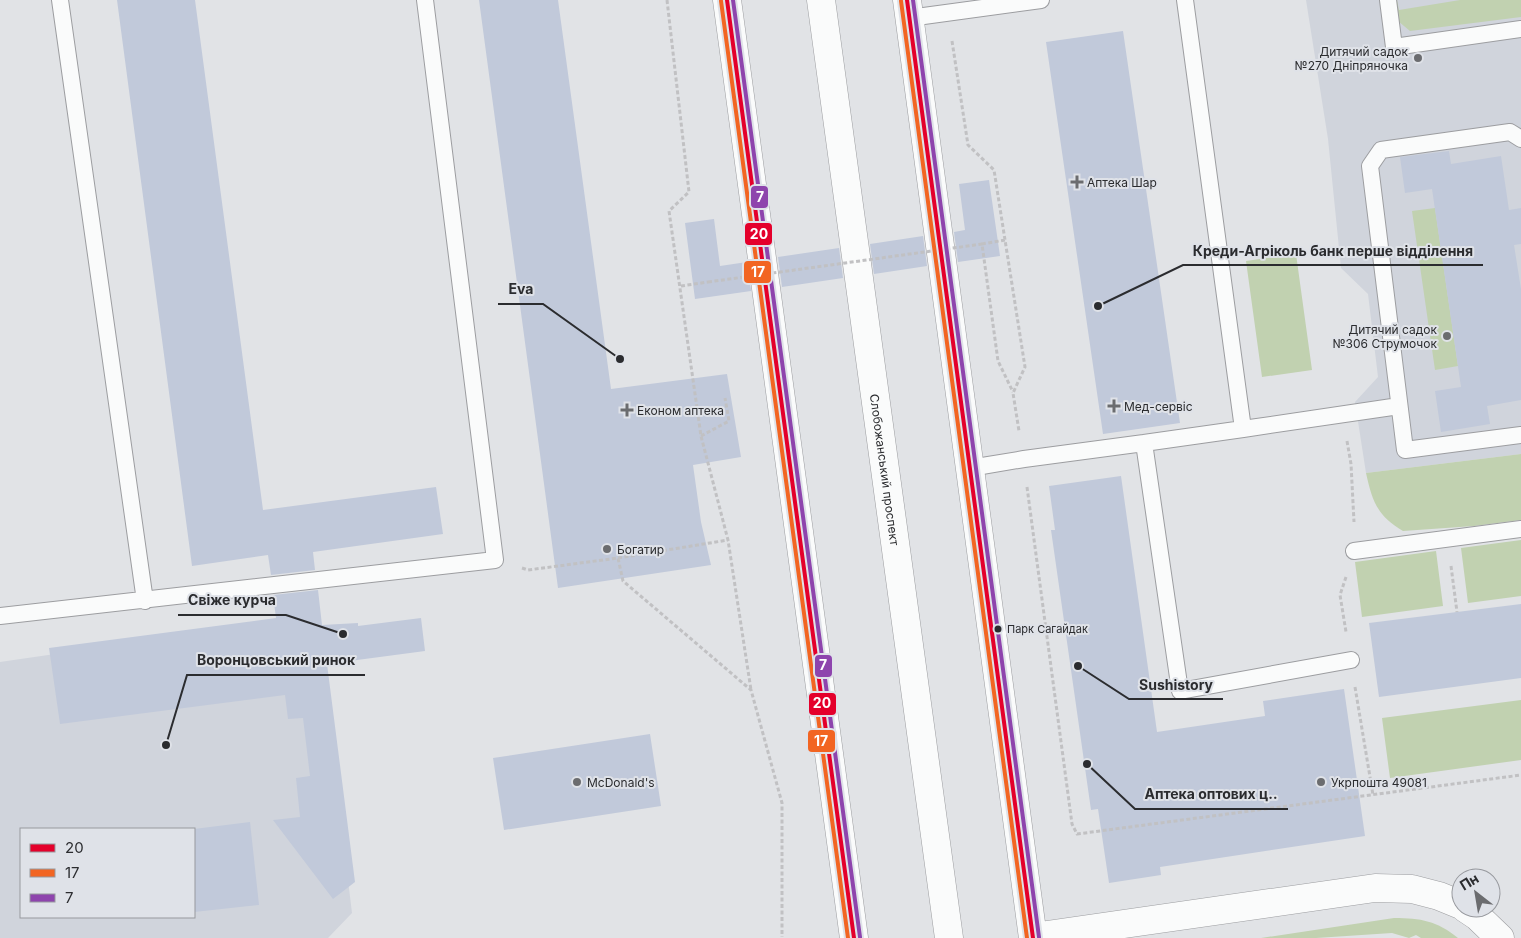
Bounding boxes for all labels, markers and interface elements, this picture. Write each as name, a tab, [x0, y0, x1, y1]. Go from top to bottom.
place label: Дитячий садок №270 Дніпряночка	[1295, 44, 1408, 73]
marker: Дитячий садок №270 Дніпряночка	[1412, 52, 1424, 64]
place label: Аптека Шар	[1087, 175, 1157, 190]
marker: Аптека Шар	[1071, 176, 1083, 188]
line badge: 7	[750, 185, 769, 209]
text: 7	[756, 188, 764, 205]
line badge: 20	[744, 222, 773, 246]
text: 20	[750, 225, 768, 242]
callout: Креди-Агріколь банк перше відділення	[1183, 236, 1483, 265]
text: Креди-Агріколь банк перше відділення	[1193, 242, 1473, 259]
line badge: 17	[743, 260, 772, 284]
text: 17	[751, 263, 765, 280]
callout: Eva	[498, 275, 543, 304]
text: Eva	[509, 280, 533, 297]
place label: Дитячий садок №306 Струмочок	[1333, 322, 1437, 351]
marker: Дитячий садок №306 Струмочок	[1441, 330, 1453, 342]
street label: Слобожанський проспект	[867, 393, 903, 547]
place label: Мед-сервіс	[1124, 399, 1193, 414]
marker: Мед-сервіс	[1108, 400, 1120, 412]
place label: Економ аптека	[637, 403, 724, 418]
marker: Економ аптека	[621, 404, 633, 416]
place label: Богатир	[617, 542, 664, 557]
marker: Богатир	[601, 543, 613, 555]
callout: Свіже курча	[178, 586, 286, 615]
text: Свіже курча	[188, 591, 276, 608]
place label: Парк Сагайдак	[1007, 622, 1088, 636]
marker: Парк Сагайдак	[993, 624, 1003, 634]
callout: Воронцовський ринок	[187, 646, 365, 675]
text: Воронцовський ринок	[197, 651, 356, 668]
line badge: 7	[814, 654, 833, 678]
text: 7	[819, 656, 827, 673]
callout: Sushistory	[1129, 670, 1223, 699]
text: Sushistory	[1139, 676, 1214, 693]
line badge: 20	[808, 692, 837, 716]
text: 20	[813, 694, 831, 711]
line badge: 17	[807, 729, 836, 753]
text: 17	[814, 732, 828, 749]
place label: McDonald's	[587, 775, 655, 790]
place label: Укрпошта 49081	[1331, 775, 1427, 790]
marker: McDonald's	[571, 776, 583, 788]
marker: Укрпошта 49081	[1315, 776, 1327, 788]
callout: Аптека оптових ц‥	[1135, 780, 1288, 809]
text: Аптека оптових ц‥	[1144, 785, 1278, 802]
legend	[20, 828, 195, 918]
text: 20	[65, 838, 84, 857]
text: 17	[65, 863, 80, 882]
north arrow	[1451, 868, 1501, 918]
text: Пн	[1456, 869, 1482, 894]
text: 7	[65, 888, 74, 907]

